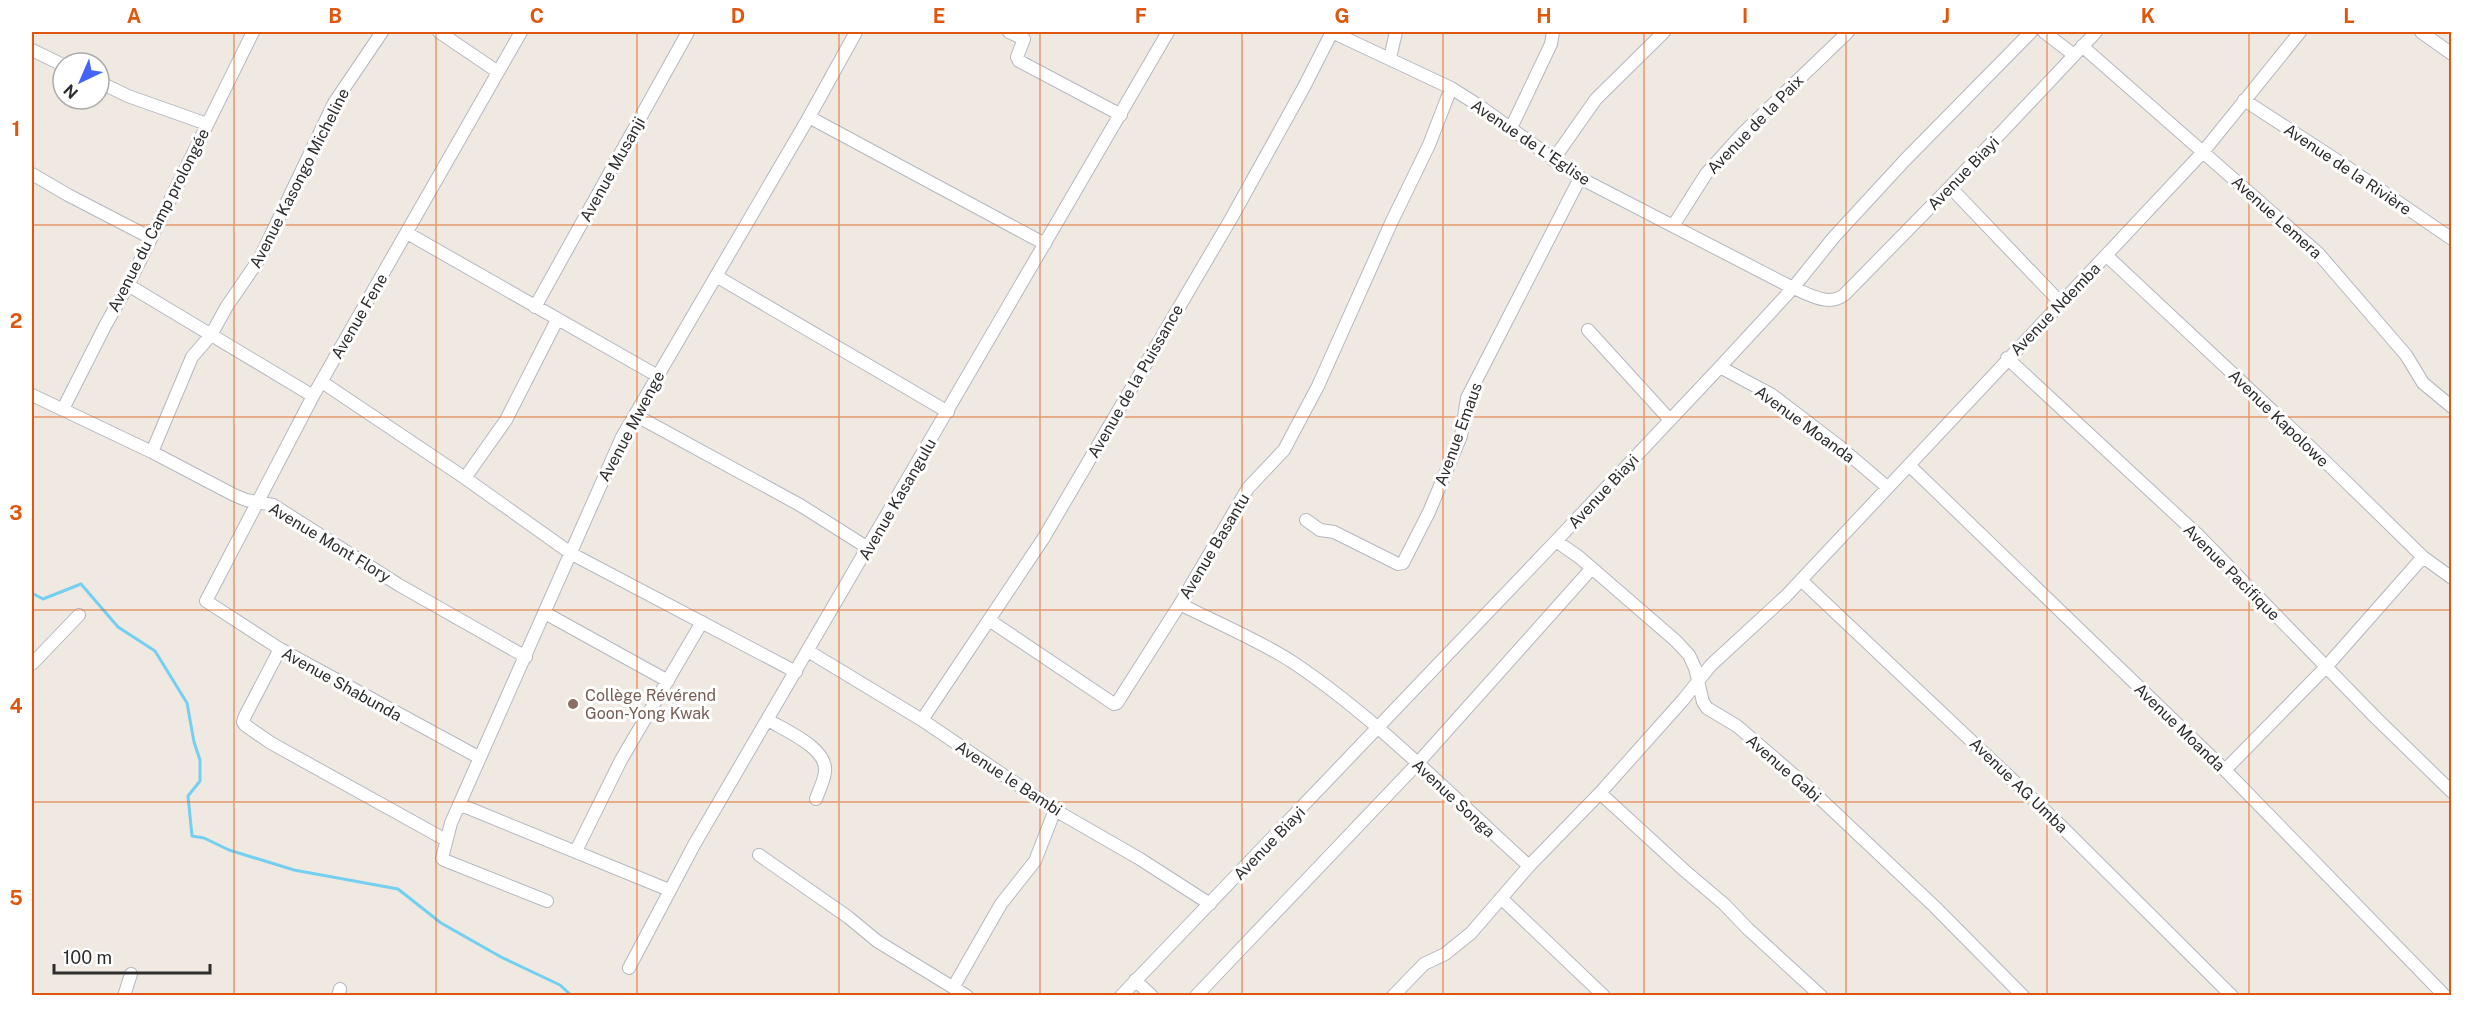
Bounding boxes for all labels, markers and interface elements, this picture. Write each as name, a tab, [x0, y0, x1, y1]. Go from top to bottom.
text: A	[127, 4, 141, 28]
text: B	[328, 4, 342, 28]
text: C	[530, 4, 544, 28]
text: D	[731, 4, 745, 28]
text: E	[933, 4, 945, 28]
text: F	[1135, 4, 1147, 28]
text: G	[1334, 4, 1350, 28]
text: H	[1536, 4, 1552, 28]
text: I	[1742, 4, 1748, 28]
text: J	[1942, 4, 1950, 28]
text: K	[2141, 4, 2155, 28]
text: L	[2343, 4, 2355, 28]
north arrow	[51, 51, 111, 111]
street label: Avenue de la Paix	[1703, 71, 1807, 178]
text: N	[60, 80, 82, 103]
street label: Avenue Kasongo Micheline	[246, 85, 353, 271]
street label: Avenue de L'Eglise	[1468, 95, 1594, 189]
street label: Avenue Musanji	[576, 114, 649, 225]
text: 1	[12, 117, 20, 141]
street label: Avenue de la Rivière	[2280, 120, 2415, 219]
street label: Avenue du Camp prolongée	[104, 125, 213, 315]
street label: Avenue Biayi	[1924, 133, 2003, 214]
street label: Avenue Lemera	[2228, 172, 2326, 263]
street label: Avenue Ndemba	[2006, 259, 2104, 360]
street label: Avenue Fene	[327, 270, 392, 362]
street label: Avenue de la Puissance	[1084, 301, 1187, 461]
text: 2	[10, 309, 22, 333]
street label: Avenue Kapolowe	[2225, 366, 2333, 471]
street label: Avenue Mwenge	[594, 368, 669, 485]
street label: Avenue Emaus	[1431, 380, 1486, 488]
street label: Avenue Moanda	[1751, 382, 1858, 467]
street label: Avenue Kasangulu	[855, 435, 940, 564]
street label: Avenue Biayi	[1564, 450, 1643, 532]
street label: Avenue Basantu	[1176, 490, 1253, 602]
street label: Avenue Mont Flory	[265, 499, 395, 587]
text: 3	[9, 501, 23, 525]
street label: Avenue Pacifique	[2180, 520, 2284, 624]
street label: Avenue Shabunda	[279, 644, 405, 725]
street label: Avenue Moanda	[2131, 679, 2229, 775]
place label: Collège Révérend Goon-Yong Kwak	[585, 686, 716, 723]
text: 4	[9, 694, 23, 718]
marker: Collège Révérend Goon-Yong Kwak	[566, 697, 580, 711]
street label: Avenue Gabi	[1742, 731, 1825, 806]
street label: Avenue AG Umba	[1966, 734, 2071, 837]
street label: Avenue le Bambi	[952, 737, 1065, 820]
street label: Avenue Songa	[1408, 755, 1499, 842]
street label: Avenue Biayi	[1230, 803, 1309, 884]
text: 5	[9, 886, 23, 910]
scale bar	[54, 937, 210, 975]
text: 100 m	[63, 947, 112, 968]

